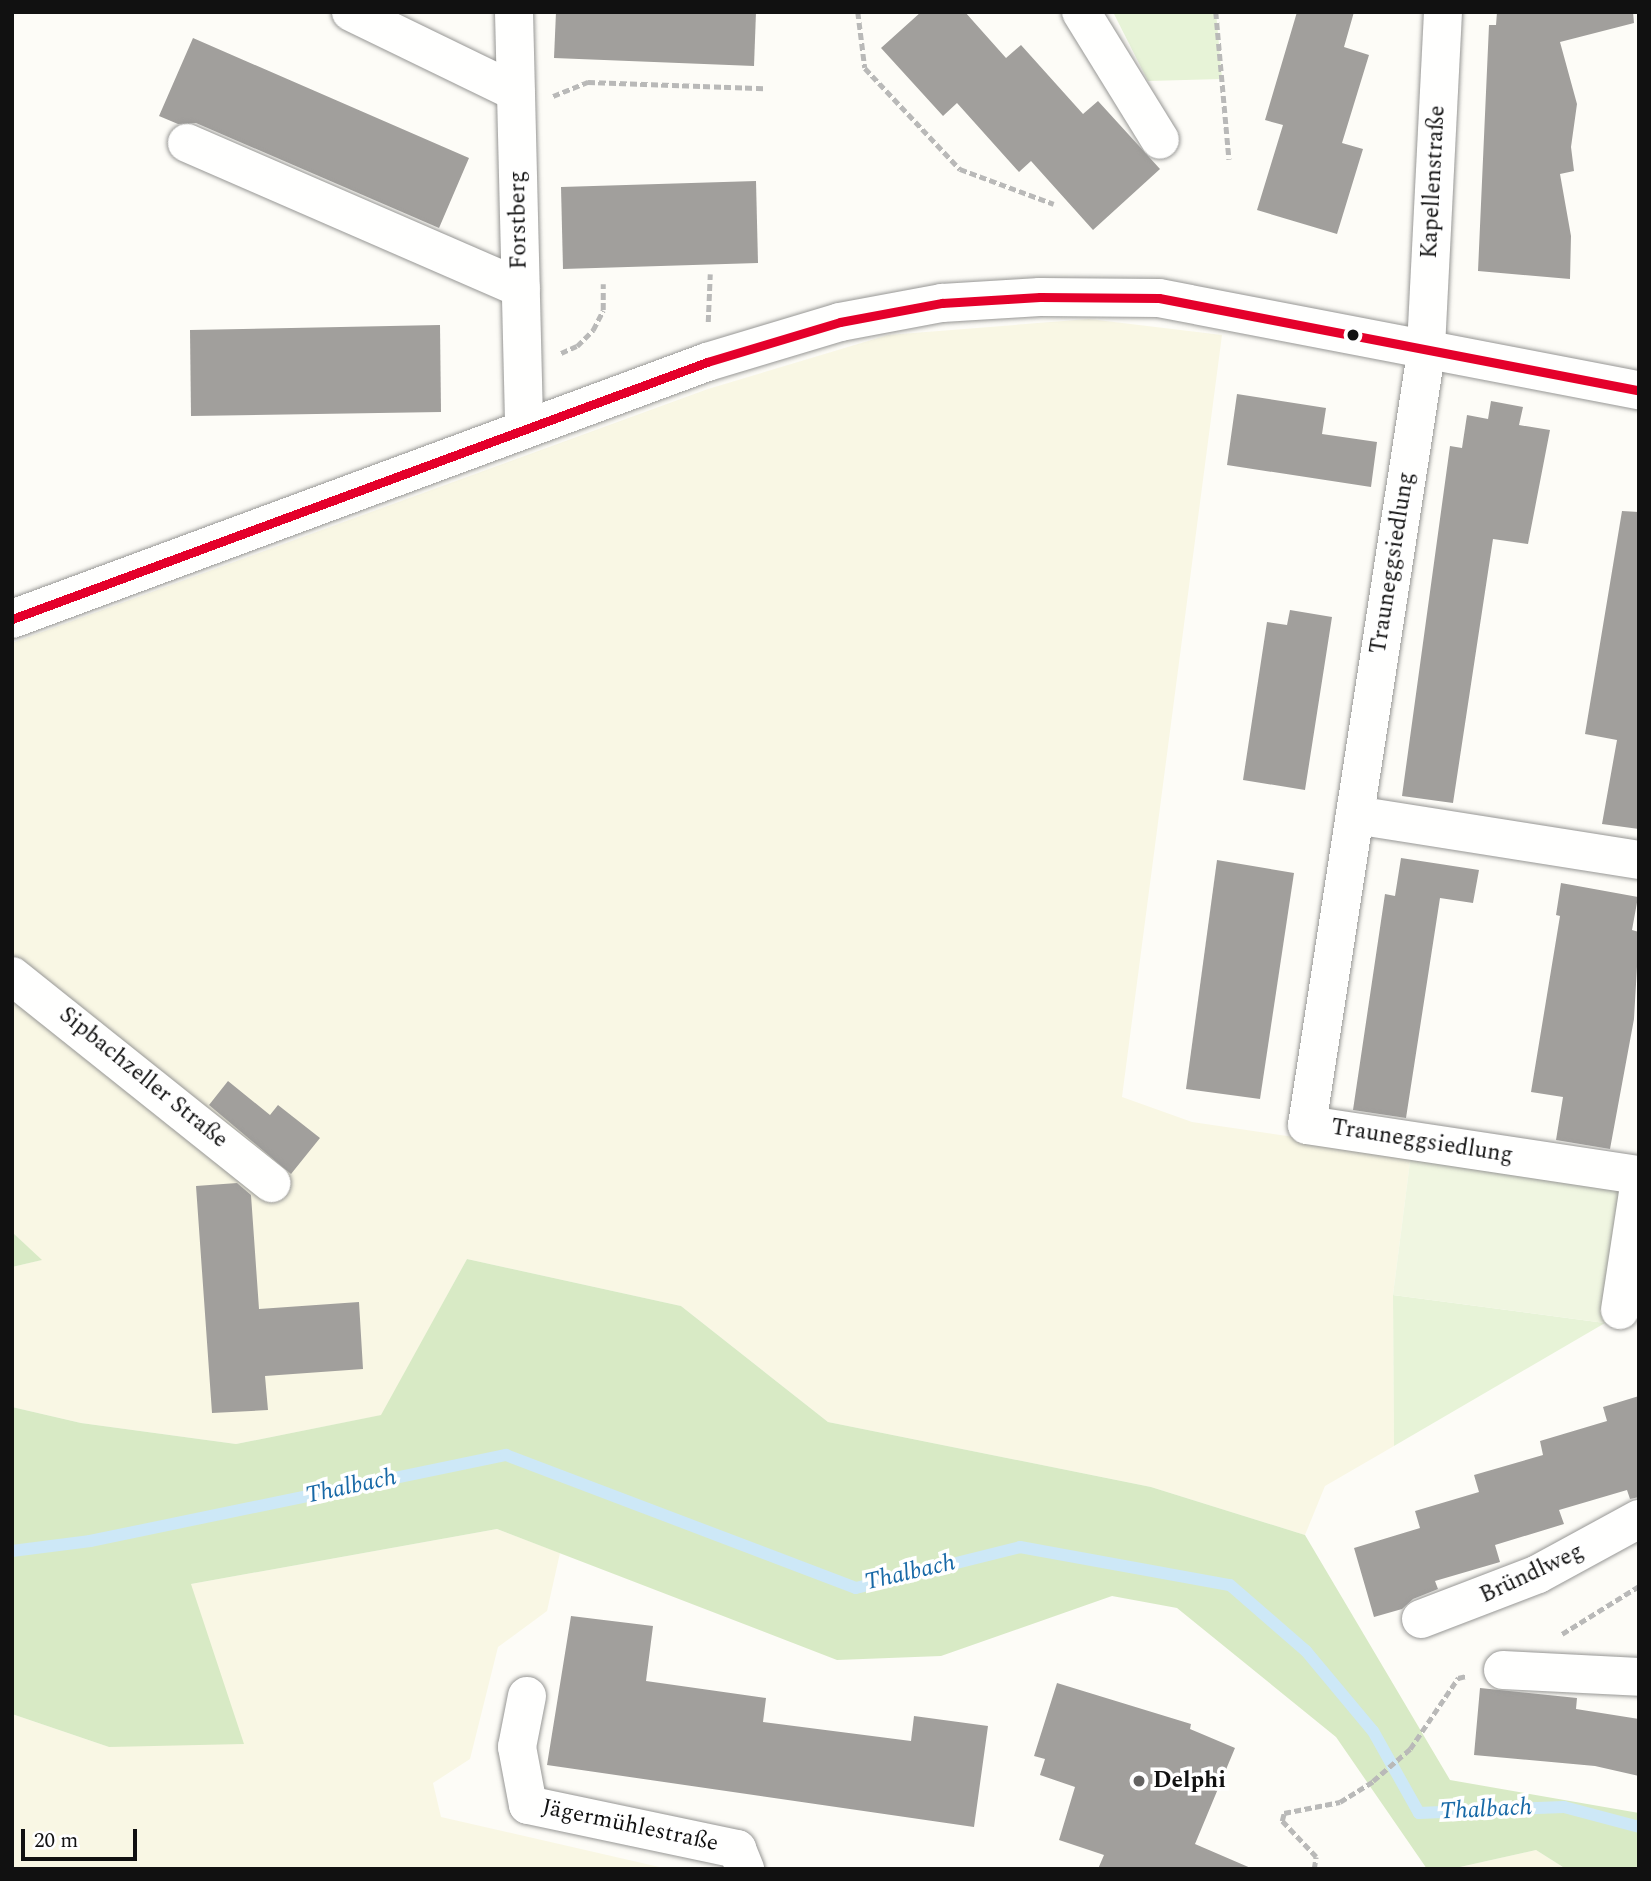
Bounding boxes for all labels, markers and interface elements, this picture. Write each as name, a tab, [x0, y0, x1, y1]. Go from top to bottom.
street label: Kapellenstraße	[1416, 105, 1452, 259]
street label: Forstberg	[504, 170, 534, 270]
unlabelled marker	[1346, 328, 1360, 342]
street label: Trauneggsiedlung	[1365, 470, 1421, 656]
street label: Sipbachzeller Straße	[53, 1002, 233, 1154]
street label: Trauneggsiedlung	[1329, 1114, 1515, 1170]
water label: Thalbach	[303, 1463, 399, 1511]
street label: Bründlweg	[1476, 1538, 1588, 1610]
water label: Thalbach	[862, 1549, 958, 1597]
place label: Delphi	[1153, 1767, 1226, 1795]
marker: Delphi	[1131, 1773, 1147, 1789]
water label: Thalbach	[1439, 1793, 1533, 1827]
street label: Jägermühlestraße	[539, 1794, 721, 1858]
scale bar	[24, 1814, 140, 1858]
text: 20 m	[34, 1825, 78, 1857]

